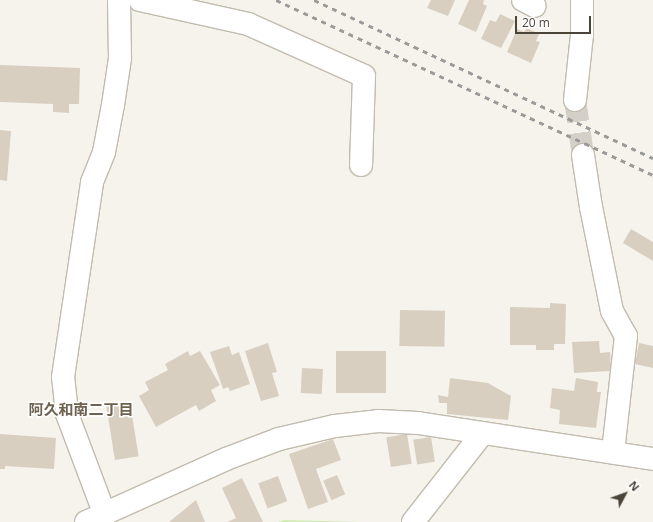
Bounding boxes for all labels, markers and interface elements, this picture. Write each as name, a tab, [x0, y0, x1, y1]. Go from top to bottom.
scale bar	[517, 8, 593, 34]
text: 20 m	[522, 14, 550, 31]
district label: 阿久和南二丁目	[29, 401, 133, 419]
north arrow	[605, 474, 645, 514]
text: N	[626, 477, 643, 494]

